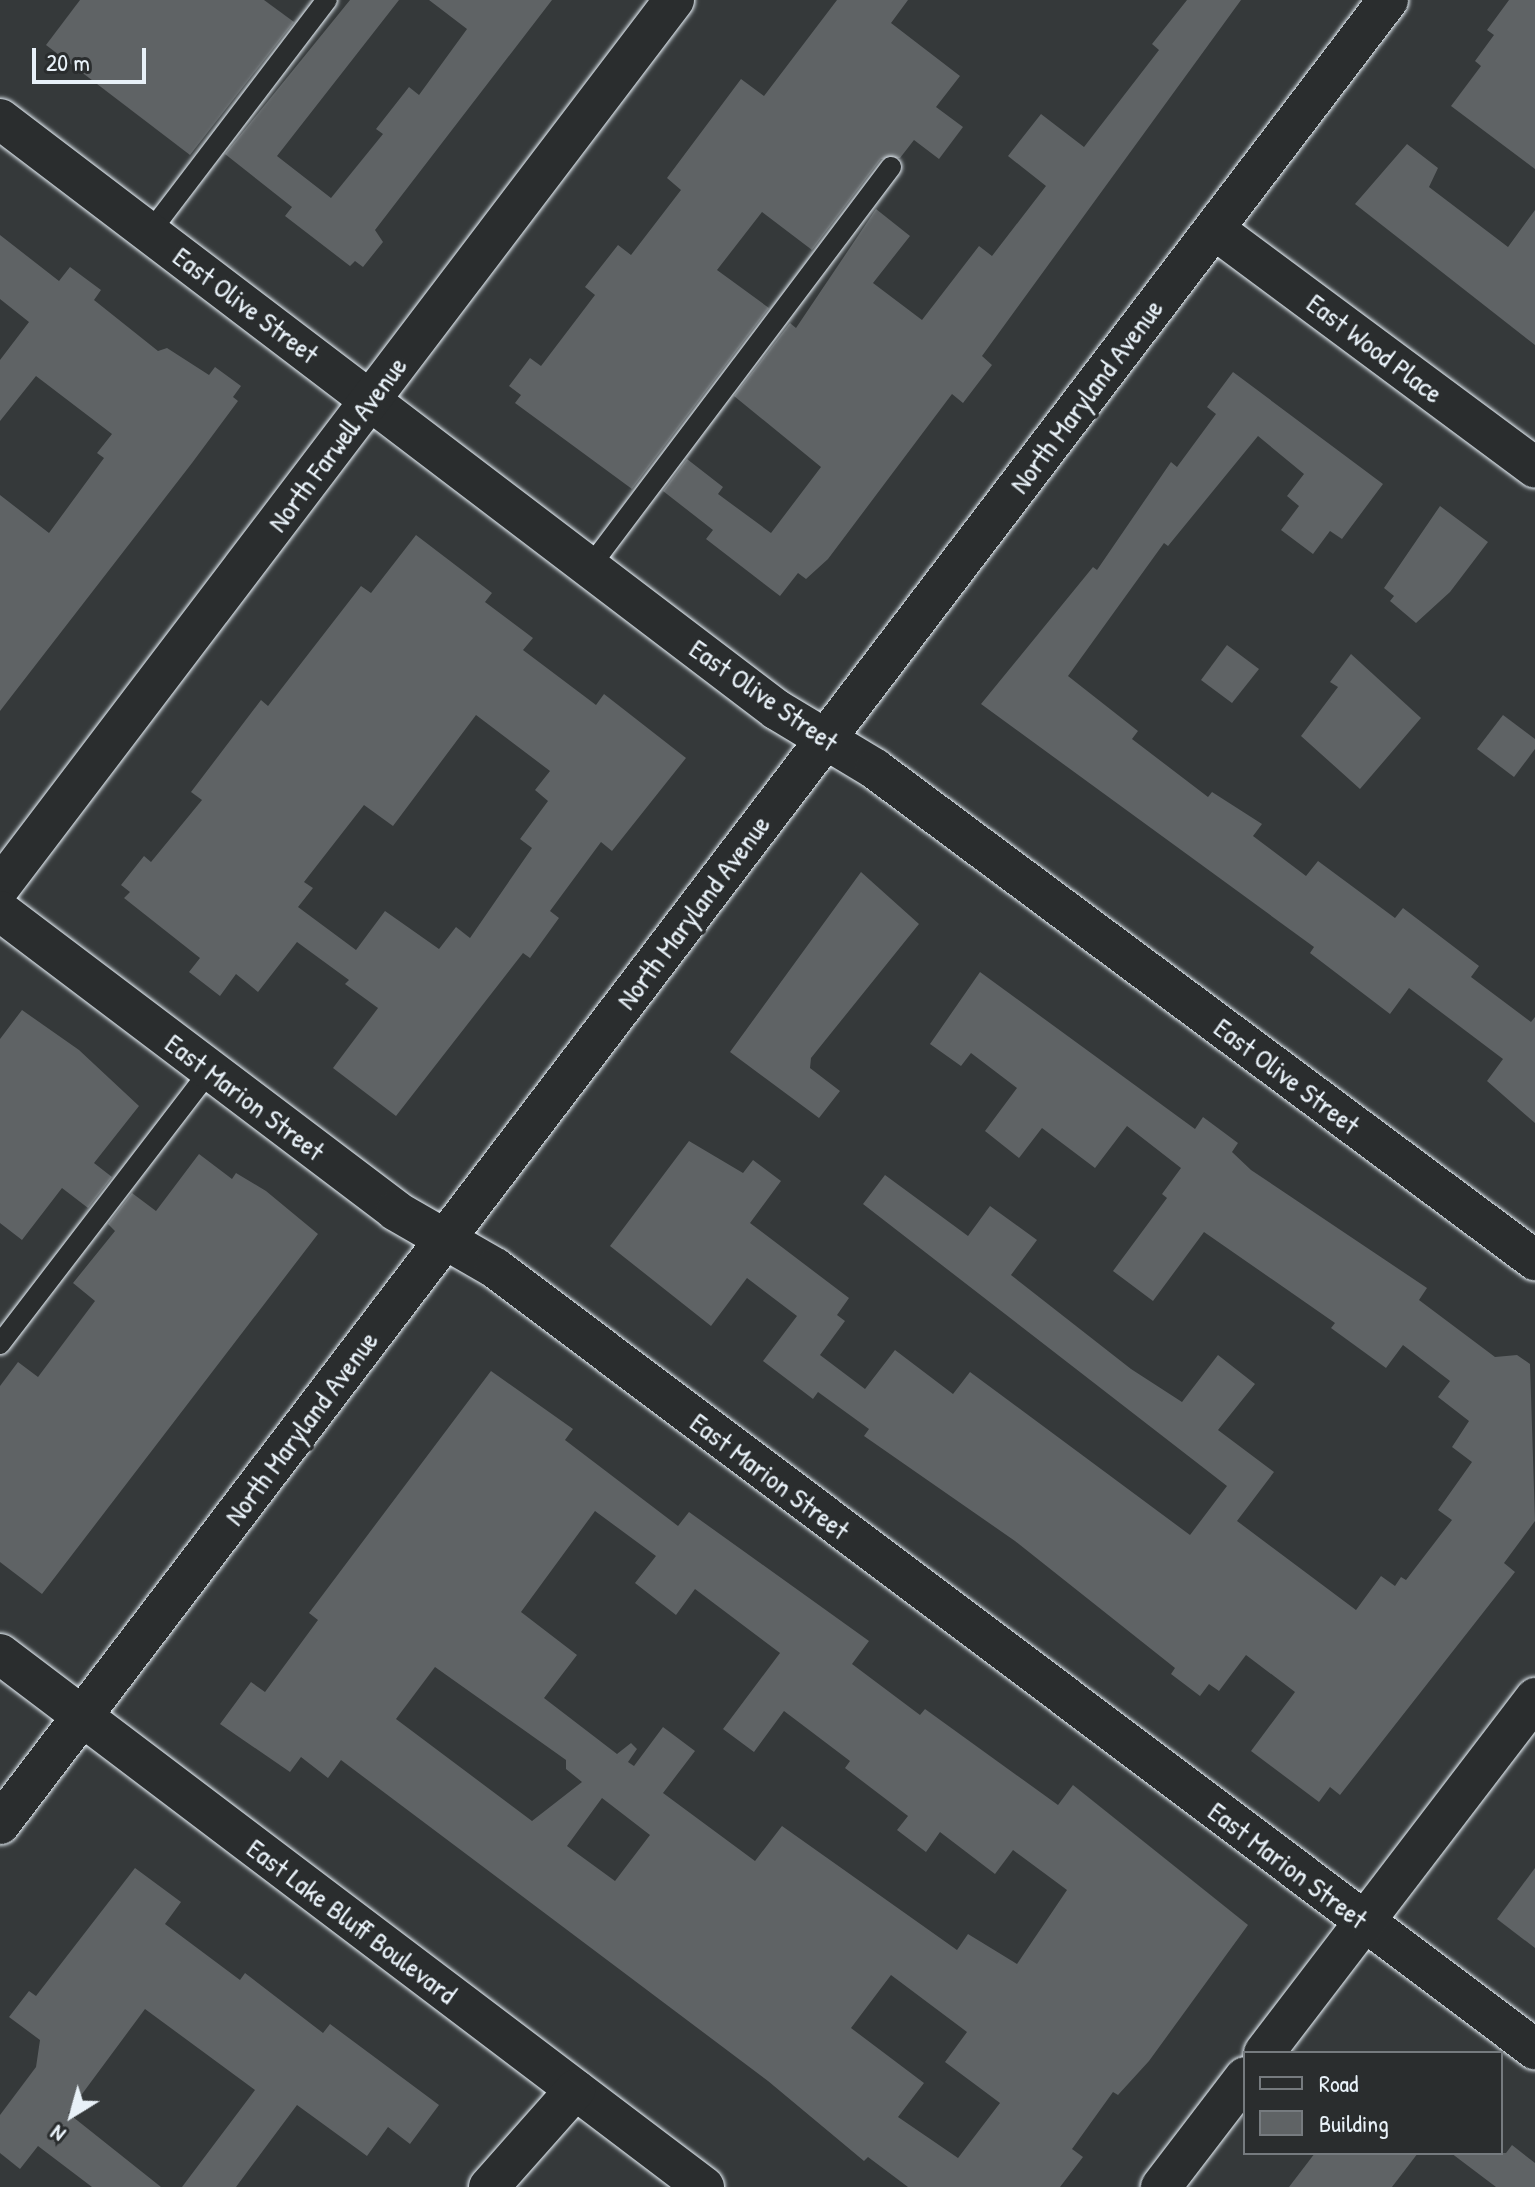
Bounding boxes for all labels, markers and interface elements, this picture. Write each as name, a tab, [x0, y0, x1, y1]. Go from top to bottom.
scale bar	[36, 32, 150, 82]
text: 20 m	[46, 46, 90, 78]
street label: East Olive Street	[167, 239, 325, 371]
street label: East Wood Place	[1300, 286, 1450, 410]
street label: North Maryland Avenue	[1002, 292, 1170, 500]
street label: North Farwell Avenue	[260, 350, 414, 538]
street label: East Olive Street	[683, 631, 845, 759]
street label: North Maryland Avenue	[609, 808, 777, 1016]
street label: East Olive Street	[1208, 1010, 1366, 1142]
street label: East Marion Street	[159, 1026, 331, 1168]
street label: North Maryland Avenue	[217, 1324, 385, 1532]
street label: East Marion Street	[684, 1405, 856, 1547]
street label: East Marion Street	[1202, 1794, 1374, 1936]
street label: East Lake Bluff Boulevard	[240, 1831, 464, 2011]
legend	[1243, 2051, 1503, 2155]
text: Road	[1319, 2067, 1358, 2099]
north arrow	[32, 2075, 112, 2155]
text: Building	[1319, 2107, 1389, 2139]
text: N	[44, 2119, 71, 2150]

